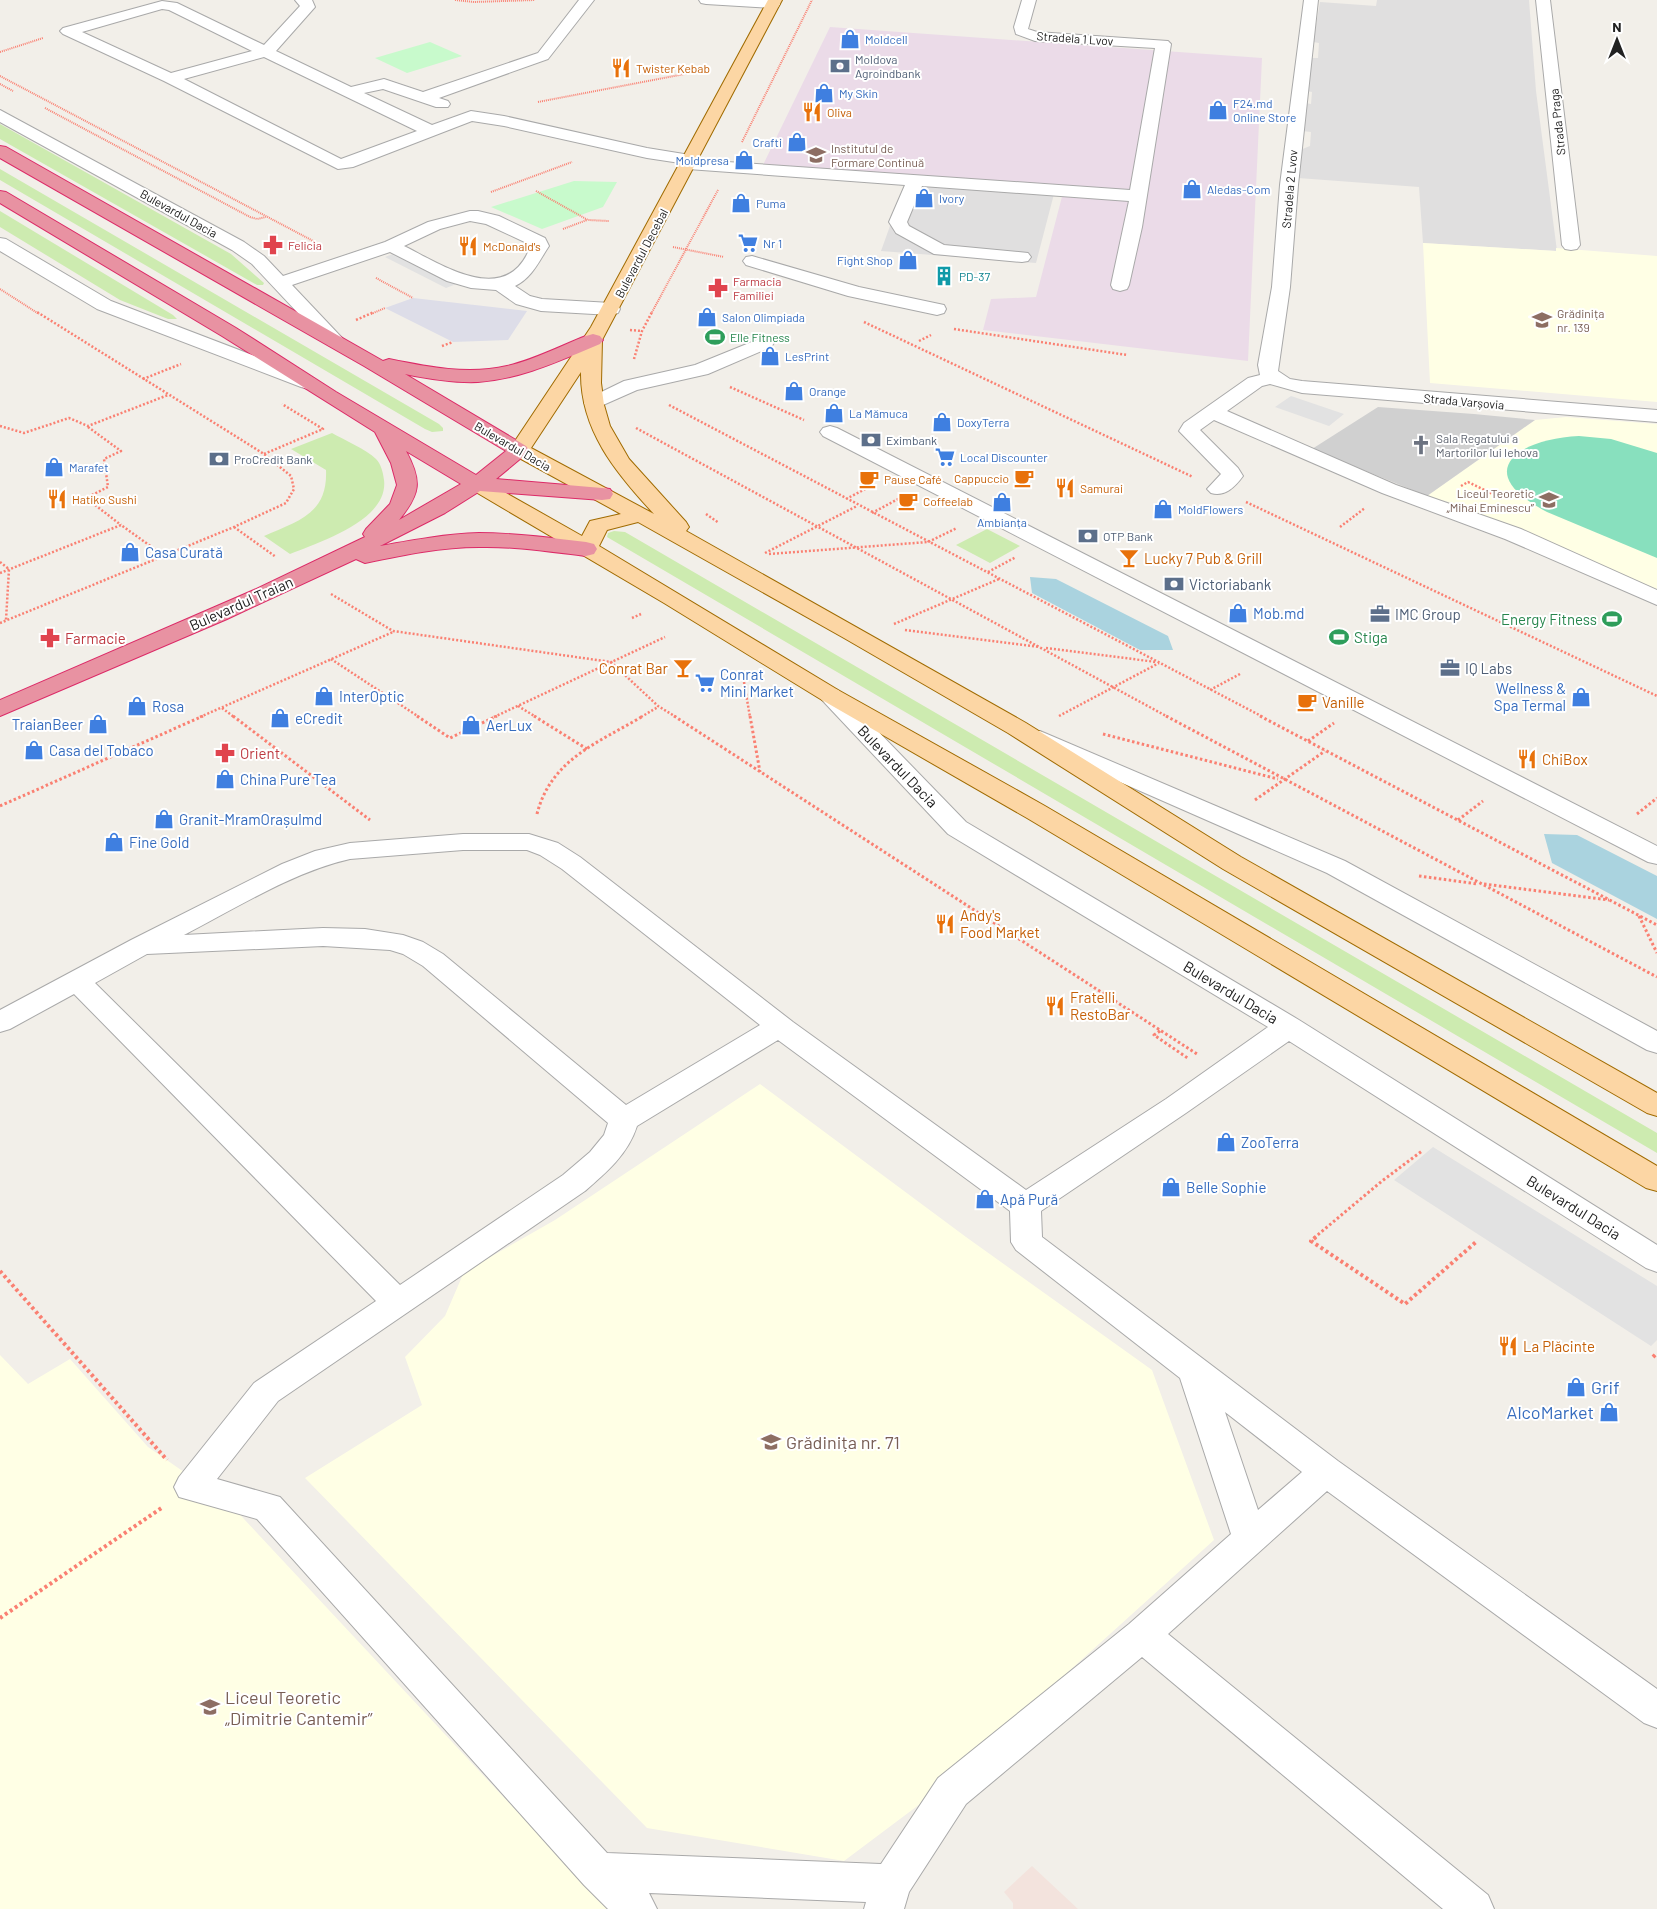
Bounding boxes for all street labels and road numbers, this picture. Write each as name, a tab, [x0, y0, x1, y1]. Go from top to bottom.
street label: Stradela 1 Lvov	[1036, 28, 1114, 48]
street label: Strada Praga	[1547, 88, 1567, 156]
street label: Stradela 2 Lvov	[1279, 149, 1299, 229]
street label: Bulevardul Dacia	[138, 186, 220, 240]
street label: Bulevardul Decebal	[612, 206, 670, 300]
street label: Strada Varșovia	[1423, 391, 1505, 411]
street label: Bulevardul Dacia	[472, 418, 554, 474]
street label: Bulevardul Traian	[186, 572, 296, 634]
street label: Bulevardul Dacia	[854, 721, 942, 811]
street label: Bulevardul Dacia	[1180, 957, 1282, 1027]
street label: Bulevardul Dacia	[1524, 1171, 1624, 1243]

